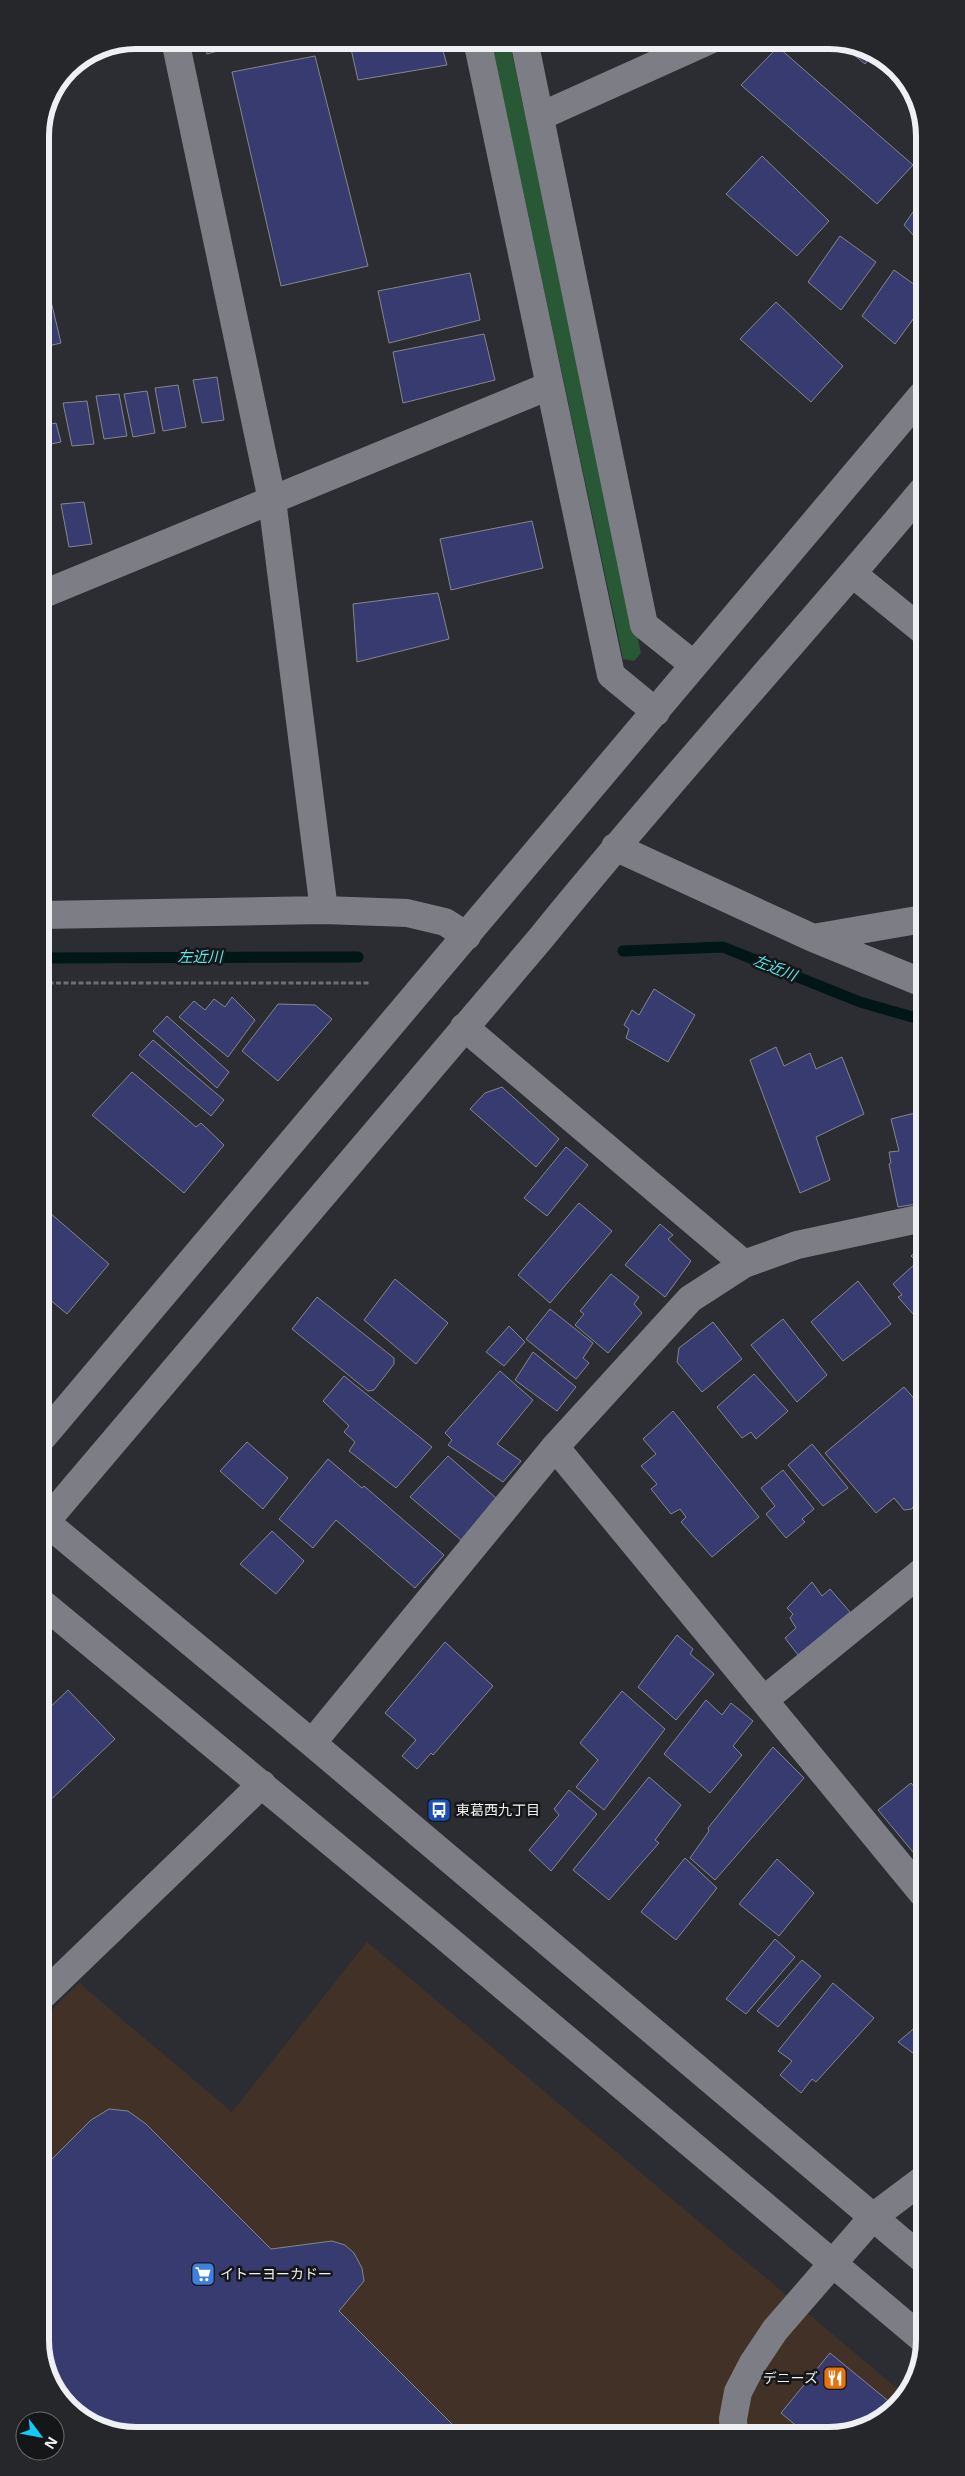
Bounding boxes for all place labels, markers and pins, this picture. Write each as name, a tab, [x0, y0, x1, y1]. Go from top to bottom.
bus stop icon: 東葛西九丁目	[426, 1797, 452, 1823]
place label: 東葛西九丁目	[456, 1800, 540, 1819]
supermarket icon: イトーヨーカドー	[190, 2261, 216, 2287]
place label: イトーヨーカドー	[220, 2264, 332, 2283]
restaurant icon: デニーズ	[822, 2365, 848, 2391]
place label: デニーズ	[763, 2368, 818, 2387]

